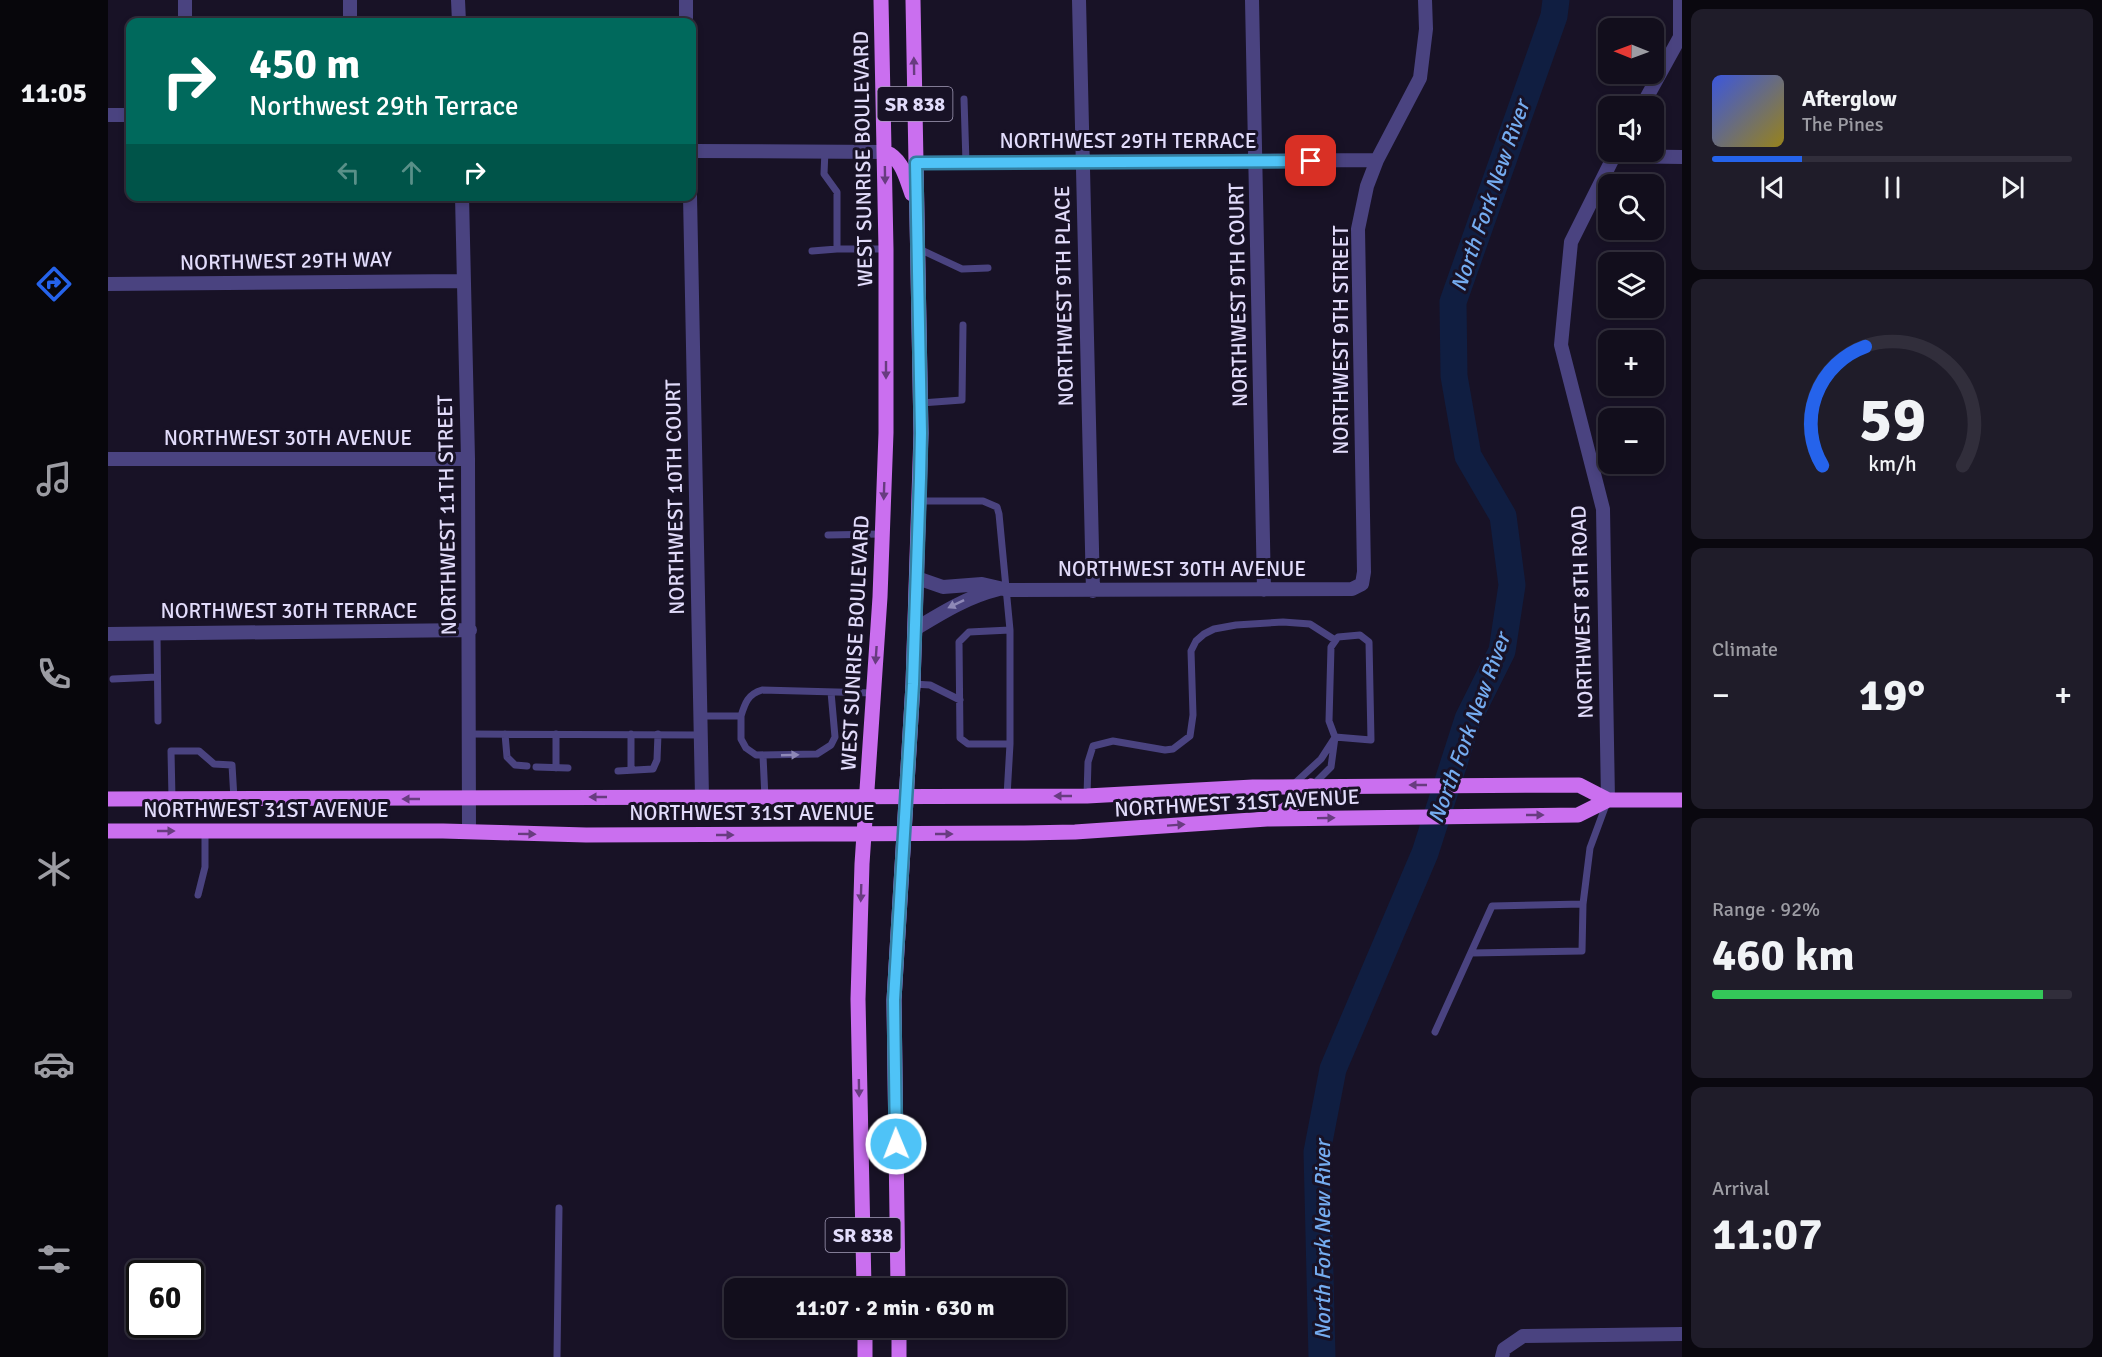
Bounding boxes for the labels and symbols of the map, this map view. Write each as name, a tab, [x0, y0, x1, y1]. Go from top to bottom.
north arrow	[1598, 18, 1664, 84]
street label: WEST SUNRISE BOULEVARD	[848, 31, 878, 287]
one-way arrow	[909, 56, 919, 75]
road number: SR 838	[878, 87, 952, 121]
water label: North Fork New River	[1445, 94, 1536, 295]
street label: NORTHWEST 29TH TERRACE	[999, 128, 1257, 154]
pin	[1285, 135, 1336, 186]
one-way arrow	[880, 166, 890, 185]
street label: NORTHWEST 9TH COURT	[1223, 182, 1253, 407]
street label: NORTHWEST 9TH PLACE	[1049, 185, 1079, 407]
street label: NORTHWEST 9TH STREET	[1328, 225, 1354, 455]
street label: NORTHWEST 29TH WAY	[180, 246, 393, 276]
one-way arrow	[881, 361, 891, 380]
street label: NORTHWEST 10TH COURT	[660, 378, 690, 615]
street label: NORTHWEST 11TH STREET	[432, 394, 462, 636]
street label: NORTHWEST 30TH AVENUE	[164, 425, 412, 451]
one-way arrow	[880, 482, 889, 501]
street label: NORTHWEST 8TH ROAD	[1565, 505, 1599, 719]
street label: WEST SUNRISE BOULEVARD	[835, 515, 875, 771]
street label: NORTHWEST 30TH AVENUE	[1058, 556, 1306, 582]
street label: NORTHWEST 30TH TERRACE	[160, 598, 418, 624]
one-way arrow	[948, 600, 965, 609]
water label: North Fork New River	[1422, 627, 1517, 827]
one-way arrow	[871, 646, 881, 665]
one-way arrow	[781, 750, 800, 759]
one-way arrow	[1408, 780, 1427, 790]
street label: NORTHWEST 31ST AVENUE	[1114, 784, 1360, 822]
one-way arrow	[1054, 791, 1073, 801]
one-way arrow	[589, 792, 608, 802]
one-way arrow	[401, 794, 420, 804]
street label: NORTHWEST 31ST AVENUE	[143, 797, 389, 823]
street label: NORTHWEST 31ST AVENUE	[629, 800, 875, 826]
one-way arrow	[1525, 811, 1544, 820]
one-way arrow	[1316, 813, 1335, 823]
one-way arrow	[1166, 821, 1185, 830]
one-way arrow	[157, 826, 176, 836]
one-way arrow	[518, 829, 537, 839]
one-way arrow	[934, 829, 953, 839]
one-way arrow	[716, 830, 735, 840]
one-way arrow	[857, 883, 866, 902]
one-way arrow	[855, 1078, 864, 1097]
position arrow	[864, 1112, 928, 1176]
water label: North Fork New River	[1309, 1137, 1336, 1340]
road number: SR 838	[826, 1218, 900, 1252]
speed limit sign: 60	[126, 1260, 204, 1338]

